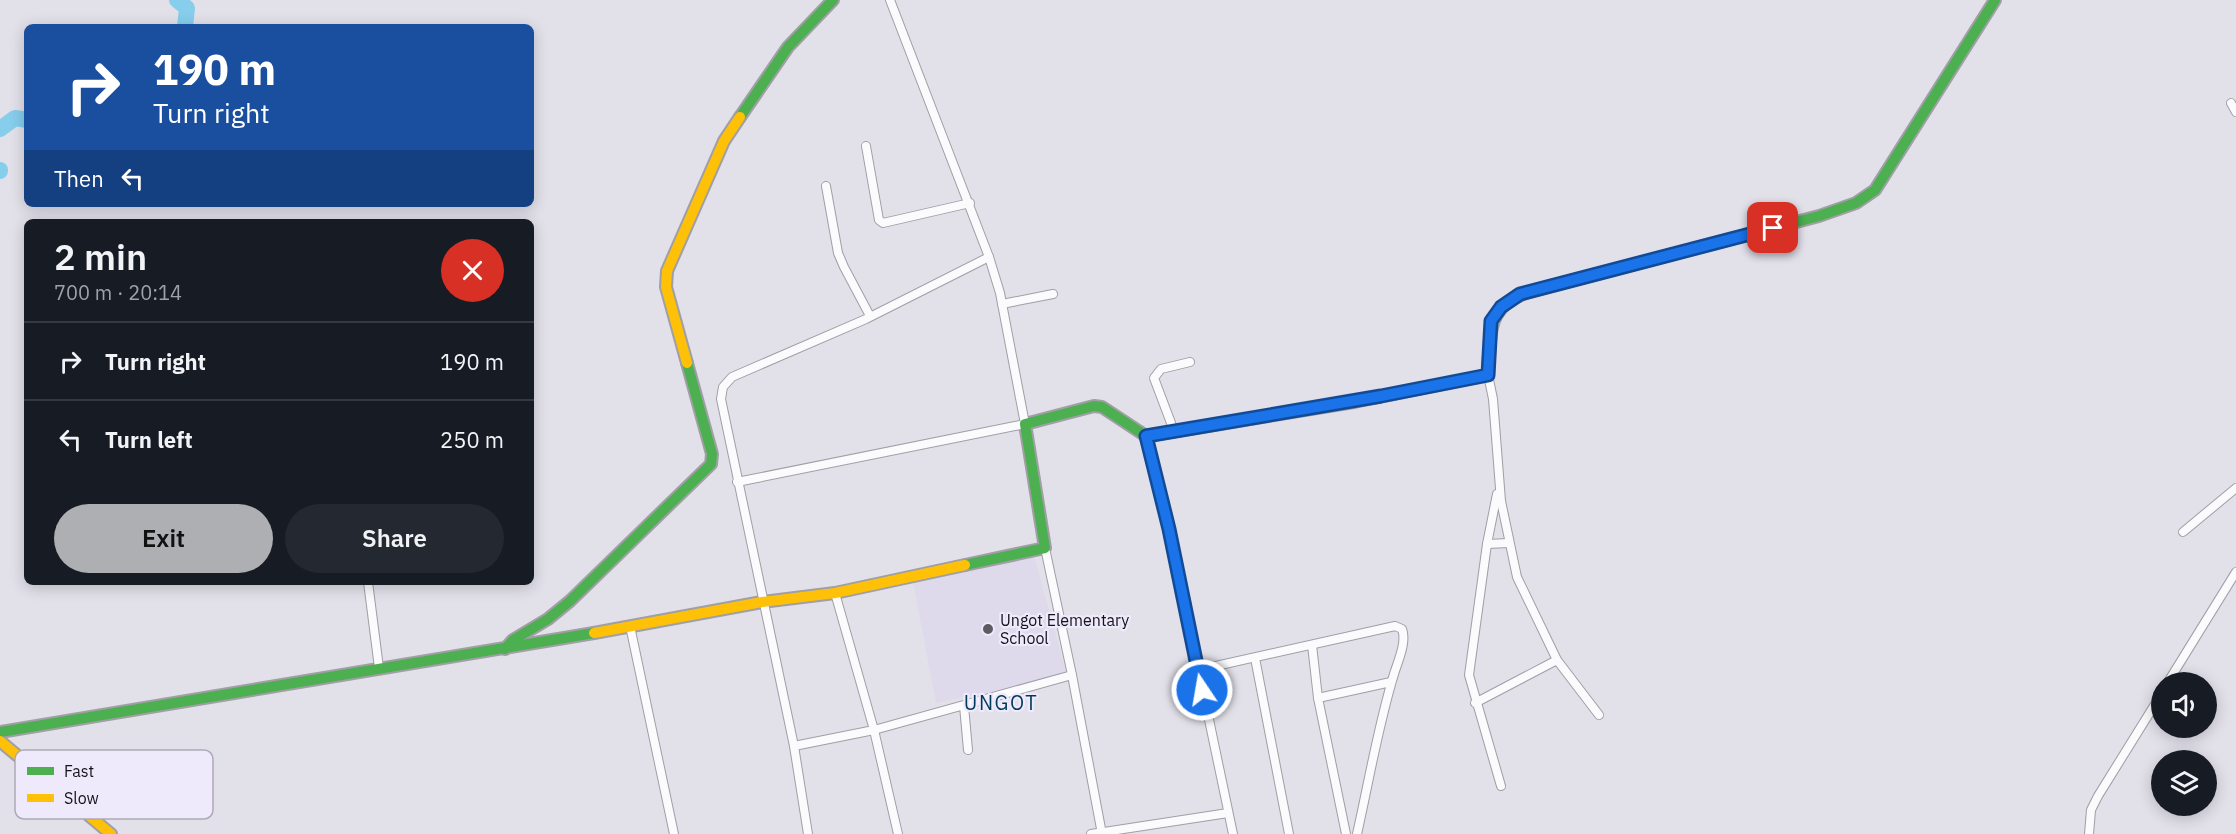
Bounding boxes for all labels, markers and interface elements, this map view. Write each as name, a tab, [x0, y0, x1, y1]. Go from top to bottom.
text: 190 m	[153, 42, 276, 97]
icon: right	[54, 48, 132, 126]
text: Turn right	[153, 95, 270, 130]
icon: left	[116, 162, 149, 195]
text: Then	[54, 164, 104, 193]
pin	[1747, 202, 1798, 253]
icon: arrive	[1756, 211, 1789, 244]
text: 2 min	[54, 233, 147, 280]
button: close	[441, 239, 504, 302]
text: 700 m · 20:14	[54, 279, 182, 306]
icon: right	[54, 345, 87, 378]
text: Turn right	[105, 347, 206, 376]
text: 190 m	[440, 347, 504, 376]
icon: left	[54, 423, 87, 456]
text: Turn left	[105, 425, 193, 454]
text: 250 m	[440, 425, 504, 454]
button: Exit	[54, 504, 273, 573]
button: Share	[285, 504, 504, 573]
place label: Ungot Elementary School	[1000, 610, 1129, 648]
marker: Ungot Elementary School	[981, 622, 995, 636]
position arrow	[1170, 658, 1234, 722]
map controls	[2151, 672, 2217, 816]
button: sound	[2151, 672, 2217, 738]
district label: UNGOT	[964, 689, 1038, 716]
legend	[15, 750, 213, 819]
button: layers	[2151, 750, 2217, 816]
text: Fast	[64, 761, 94, 781]
text: Slow	[64, 788, 99, 808]

